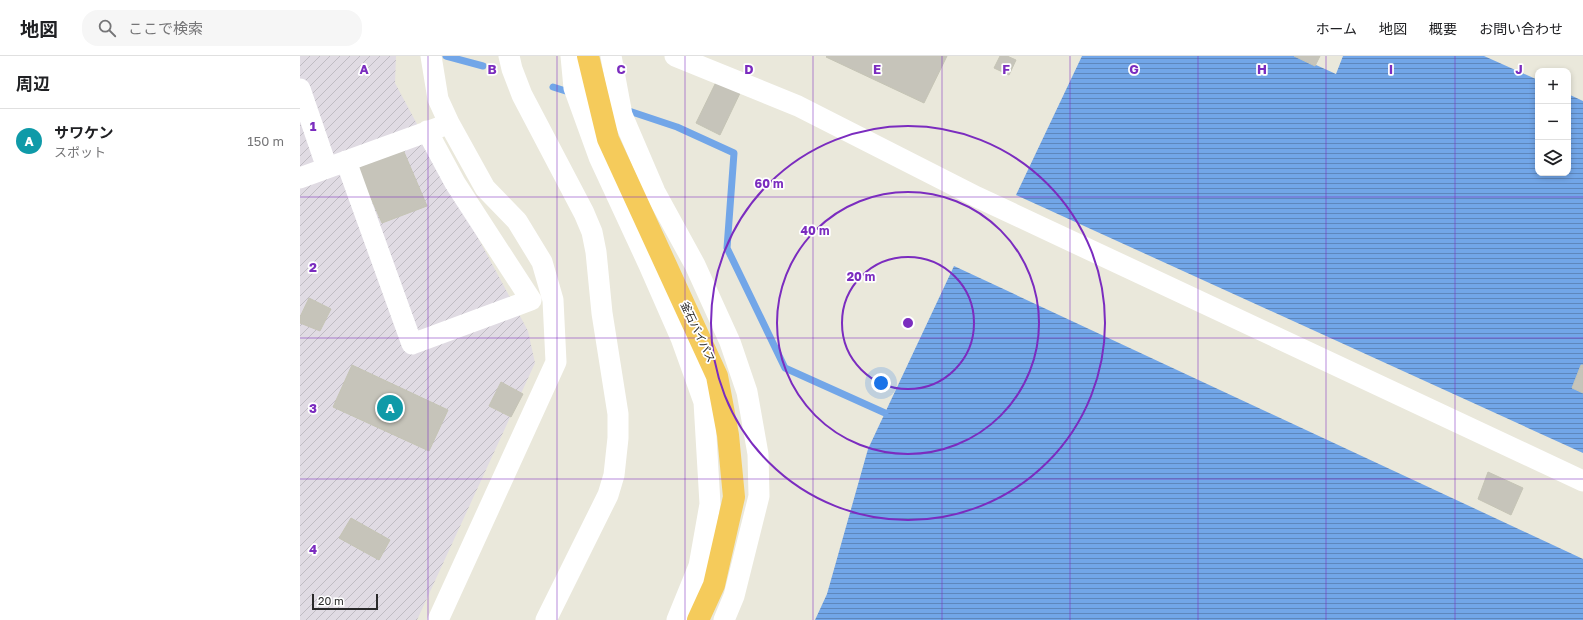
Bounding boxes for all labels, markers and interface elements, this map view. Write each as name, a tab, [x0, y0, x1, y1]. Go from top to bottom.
search box	[82, 10, 362, 46]
text: 地図	[20, 17, 58, 40]
icon: search	[96, 17, 118, 39]
text: ここで検索	[128, 19, 203, 37]
text: ホーム	[1315, 20, 1357, 37]
text: 地図	[1379, 20, 1407, 37]
text: 概要	[1429, 20, 1457, 37]
text: お問い合わせ	[1479, 20, 1563, 37]
text: A	[359, 61, 369, 77]
text: B	[487, 61, 497, 77]
text: C	[616, 61, 626, 77]
text: D	[744, 61, 754, 77]
text: E	[873, 61, 881, 77]
text: F	[1002, 61, 1010, 77]
text: G	[1129, 61, 1139, 77]
text: H	[1257, 61, 1267, 77]
text: I	[1389, 61, 1393, 77]
text: J	[1515, 61, 1523, 77]
map controls	[1535, 68, 1571, 176]
button: +	[1535, 68, 1571, 104]
text: 周辺	[16, 73, 50, 94]
button: −	[1535, 104, 1571, 140]
text: 1	[310, 118, 317, 134]
text: サワケン	[54, 123, 114, 141]
text: A	[24, 133, 34, 149]
text: 150 m	[247, 133, 284, 149]
button: layers	[1535, 140, 1571, 176]
text: スポット	[54, 144, 106, 160]
text: 60 m	[755, 176, 783, 191]
text: 40 m	[801, 223, 829, 238]
text: 2	[309, 259, 317, 275]
text: 20 m	[847, 269, 875, 284]
street label: 釜石バイパス	[679, 299, 718, 364]
centre of rings	[901, 316, 915, 330]
your location	[871, 373, 891, 393]
pin: A	[377, 393, 403, 423]
text: 3	[309, 400, 317, 416]
text: 4	[309, 541, 317, 557]
scale bar	[312, 592, 378, 611]
text: 20 m	[318, 594, 344, 607]

